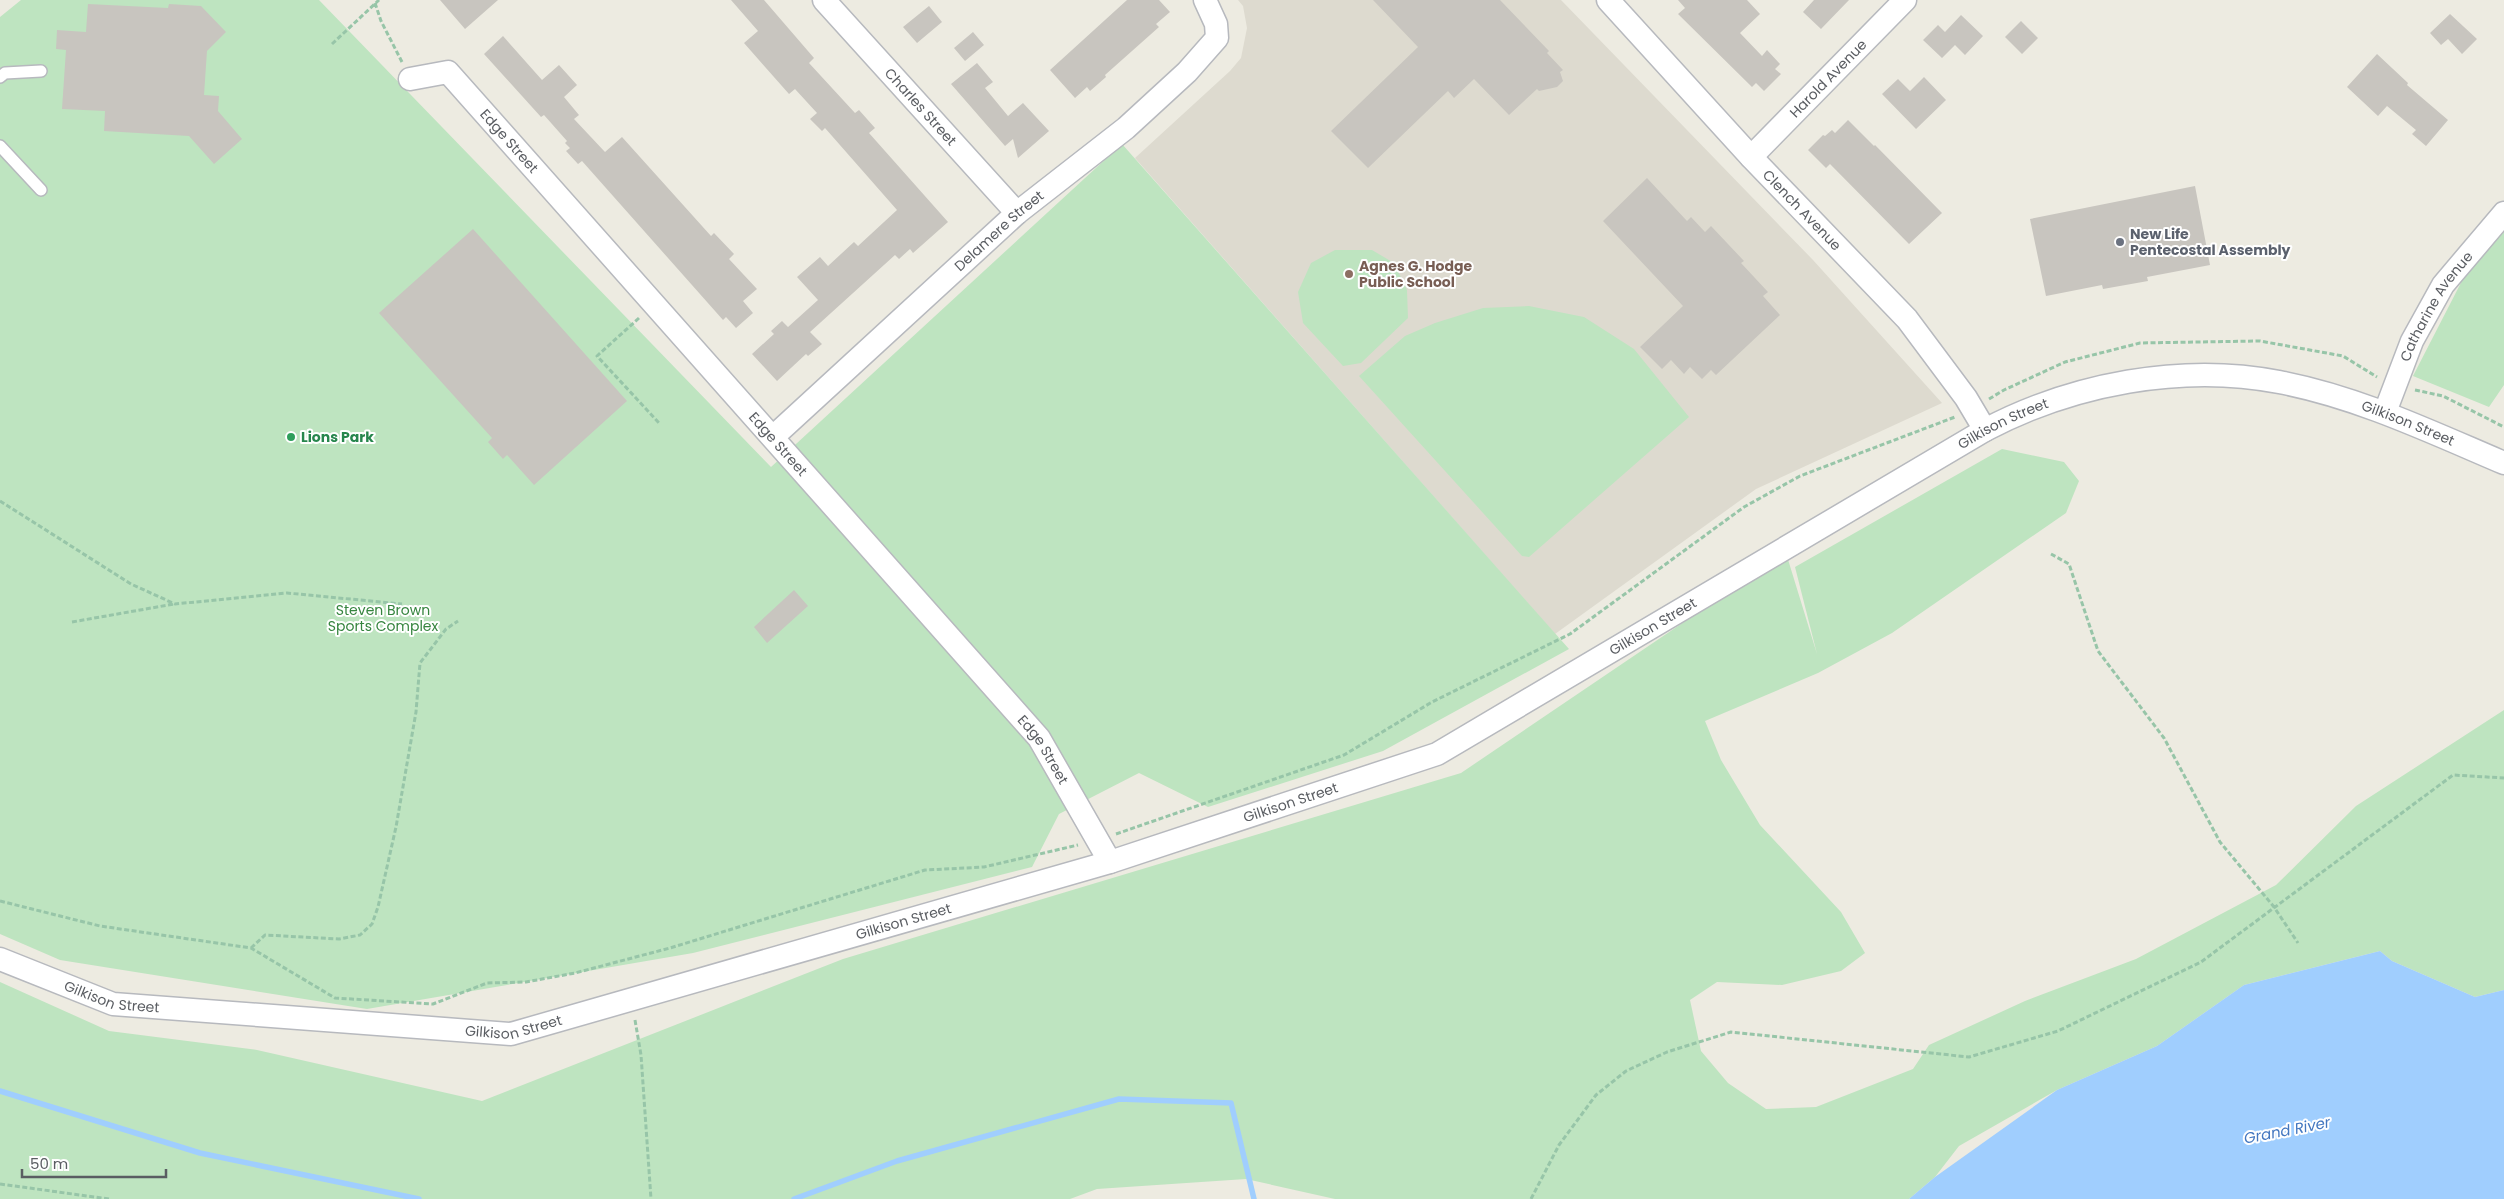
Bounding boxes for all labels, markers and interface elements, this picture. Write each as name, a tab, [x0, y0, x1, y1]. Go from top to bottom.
street label: Harold Avenue	[1785, 35, 1871, 122]
street label: Charles Street	[880, 63, 961, 150]
street label: Edge Street	[475, 105, 543, 177]
street label: Clench Avenue	[1758, 165, 1846, 255]
street label: Delamere Street	[950, 186, 1048, 276]
place label: New Life Pentecostal Assembly	[2130, 224, 2291, 260]
marker: New Life Pentecostal Assembly	[2114, 236, 2126, 248]
street label: Catharine Avenue	[2395, 247, 2478, 364]
place label: Agnes G. Hodge Public School	[1359, 256, 1472, 292]
marker: Agnes G. Hodge Public School	[1343, 268, 1355, 280]
street label: Gilkison Street	[1954, 393, 2051, 454]
street label: Gilkison Street	[2359, 395, 2458, 451]
street label: Edge Street	[744, 408, 812, 480]
place label: Lions Park	[301, 427, 374, 447]
marker: Lions Park	[285, 431, 297, 443]
street label: Gilkison Street	[1605, 593, 1700, 660]
park label: Steven Brown Sports Complex	[328, 600, 439, 636]
street label: Edge Street	[1013, 711, 1073, 788]
street label: Gilkison Street	[1241, 777, 1340, 827]
street label: Gilkison Street	[853, 898, 953, 945]
street label: Gilkison Street	[61, 976, 160, 1017]
street label: Gilkison Street	[464, 1010, 564, 1044]
water label: Grand River	[2242, 1111, 2332, 1149]
scale bar	[22, 1146, 166, 1178]
text: 50 m	[30, 1153, 68, 1174]

